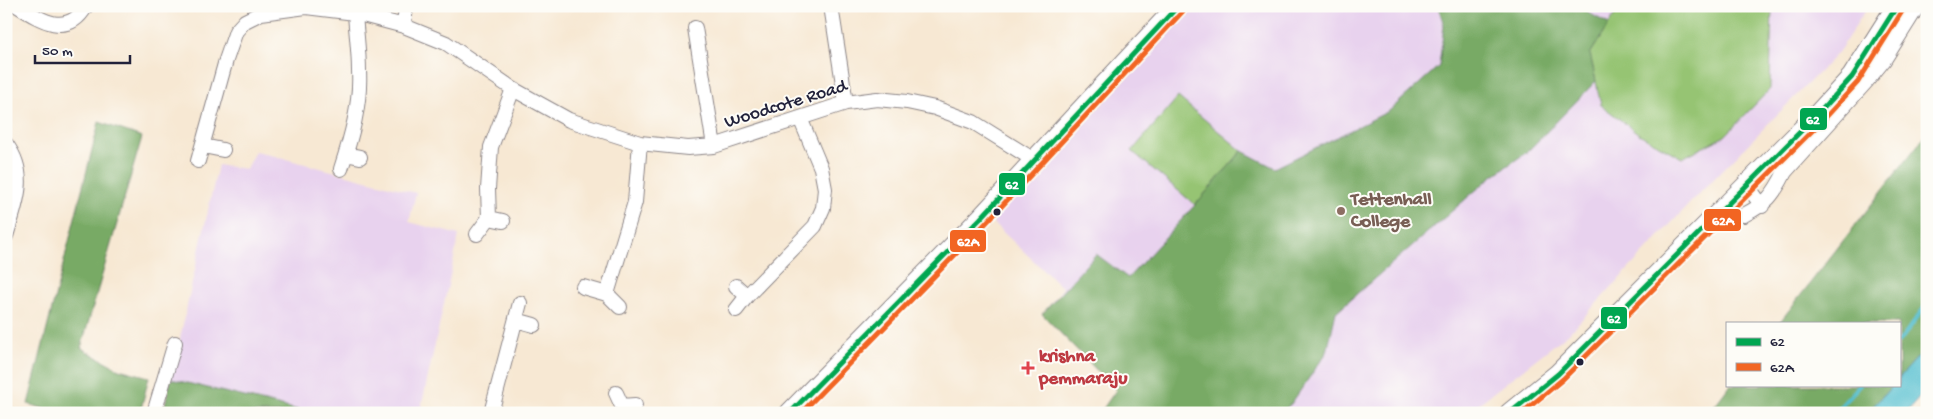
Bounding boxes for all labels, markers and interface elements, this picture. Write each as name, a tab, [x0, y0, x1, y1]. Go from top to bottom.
scale bar	[35, 32, 130, 64]
text: 50 m	[42, 43, 73, 61]
street label: Woodcote Road	[722, 75, 852, 135]
line badge: 62	[1799, 107, 1828, 131]
text: 62	[1806, 113, 1820, 130]
line badge: 62	[998, 172, 1026, 196]
text: 62	[1005, 178, 1019, 195]
place label: Tettenhall College	[1349, 189, 1432, 234]
marker: Tettenhall College	[1335, 205, 1347, 217]
unlabelled marker	[992, 207, 1002, 217]
line badge: 62A	[1703, 208, 1742, 232]
text: 62A	[1712, 214, 1736, 231]
line badge: 62A	[949, 229, 987, 253]
text: 62A	[957, 235, 981, 252]
line badge: 62	[1600, 306, 1628, 330]
text: 62	[1607, 312, 1621, 329]
legend	[1726, 322, 1900, 386]
text: 62	[1770, 334, 1785, 352]
place label: krishna pemmaraju	[1038, 346, 1127, 391]
unlabelled marker	[1575, 357, 1585, 367]
text: 62A	[1770, 360, 1795, 378]
marker: krishna pemmaraju	[1021, 361, 1035, 375]

